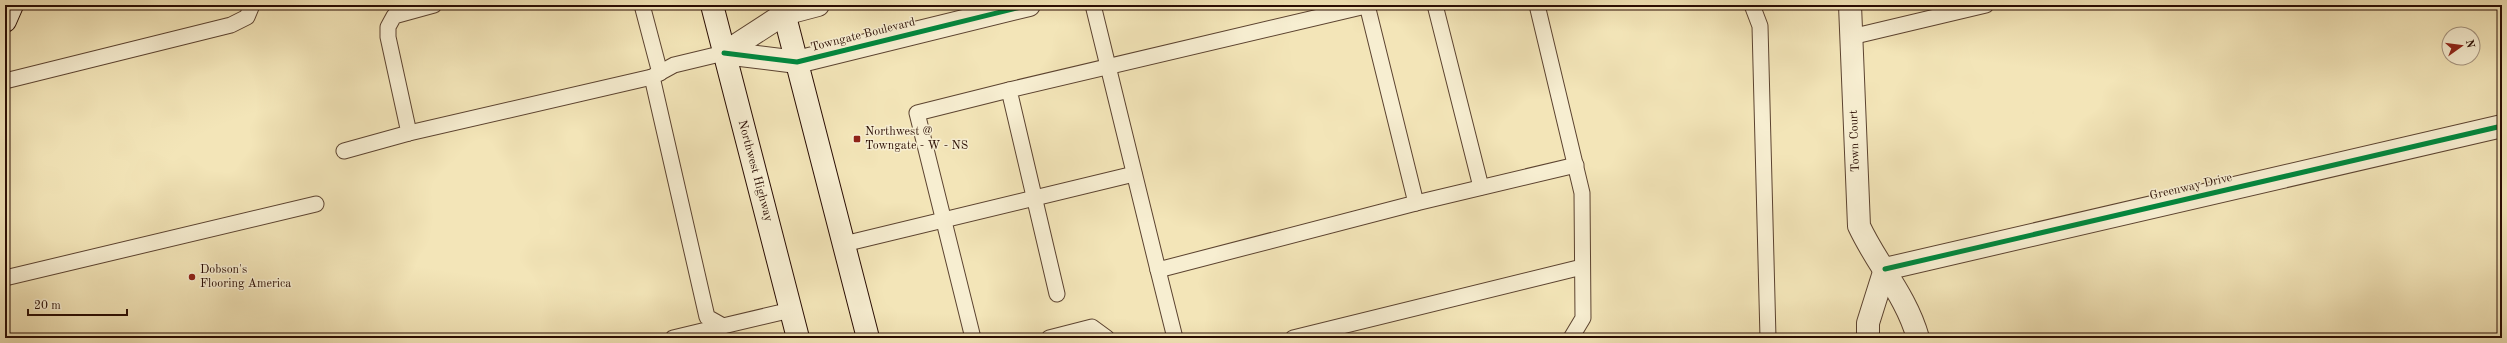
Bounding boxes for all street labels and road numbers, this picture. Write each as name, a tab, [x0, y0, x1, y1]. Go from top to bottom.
street label: Towngate Boulevard	[810, 16, 916, 54]
street label: Town Court	[1848, 110, 1862, 172]
street label: Northwest Highway	[736, 119, 774, 224]
street label: Greenway Drive	[2149, 172, 2234, 202]

